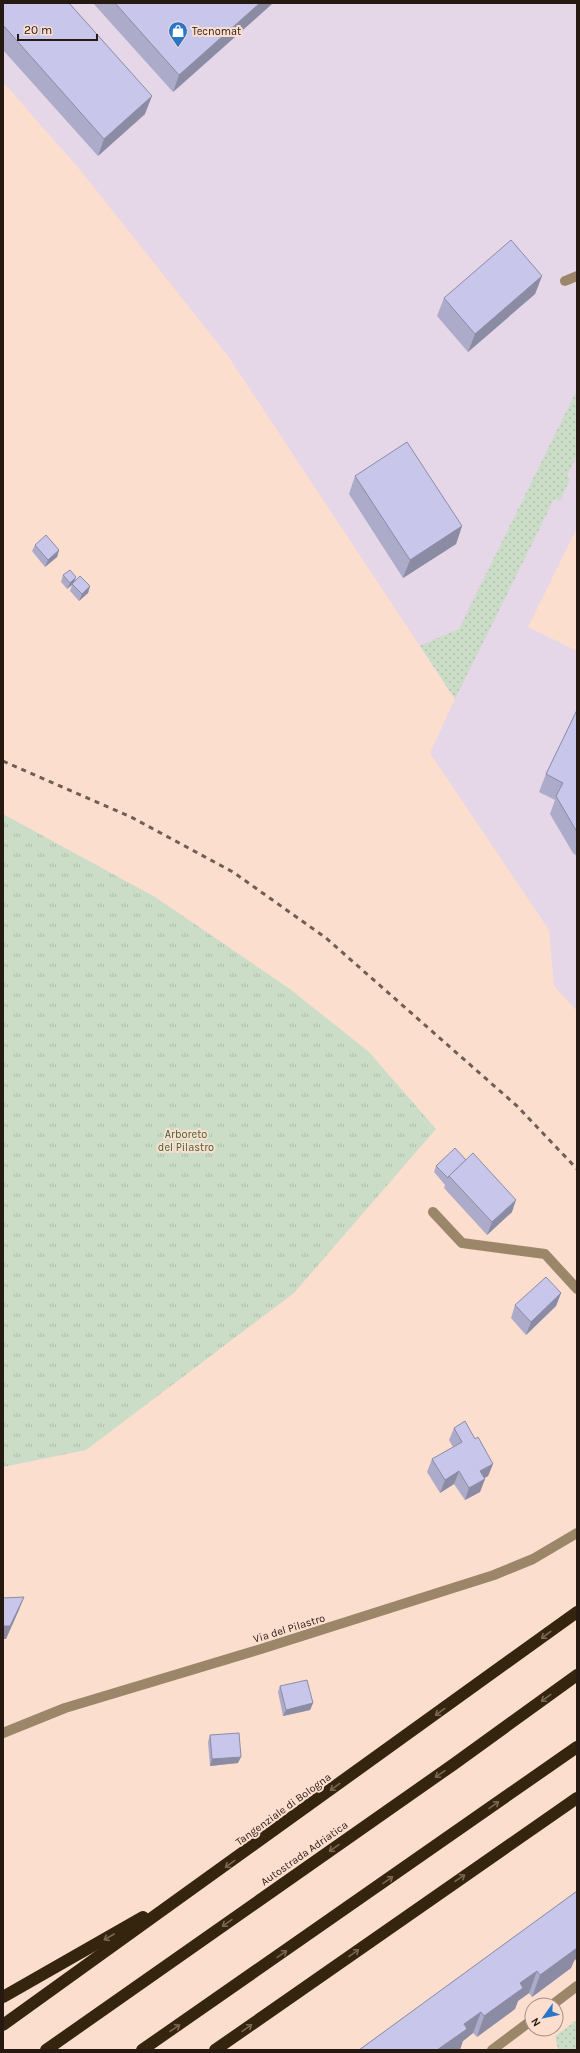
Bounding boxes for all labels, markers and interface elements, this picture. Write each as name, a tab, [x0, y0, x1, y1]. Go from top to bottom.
scale bar	[18, 16, 97, 42]
shop icon: Tecnomat	[167, 20, 189, 48]
text: 20 m	[24, 23, 52, 37]
place label: Tecnomat	[192, 25, 241, 38]
park label: Arboreto del Pilastro	[158, 1128, 214, 1154]
street label: Via del Pilastro	[252, 1611, 327, 1646]
one-way arrow	[540, 1631, 551, 1640]
one-way arrow	[540, 1694, 551, 1702]
one-way arrow	[435, 1707, 446, 1716]
street label: Tangenziale di Bologna	[233, 1770, 334, 1848]
one-way arrow	[435, 1770, 446, 1778]
one-way arrow	[329, 1783, 340, 1791]
one-way arrow	[489, 1801, 500, 1809]
street label: Autostrada Adriatica	[258, 1818, 350, 1888]
one-way arrow	[328, 1844, 339, 1852]
one-way arrow	[224, 1860, 235, 1868]
one-way arrow	[455, 1874, 466, 1883]
one-way arrow	[382, 1876, 393, 1884]
one-way arrow	[222, 1919, 233, 1927]
one-way arrow	[103, 1933, 115, 1941]
one-way arrow	[348, 1949, 359, 1957]
one-way arrow	[276, 1950, 287, 1958]
north arrow	[524, 1997, 564, 2037]
text: N	[528, 2015, 544, 2029]
one-way arrow	[169, 2024, 180, 2032]
one-way arrow	[242, 2024, 253, 2032]

